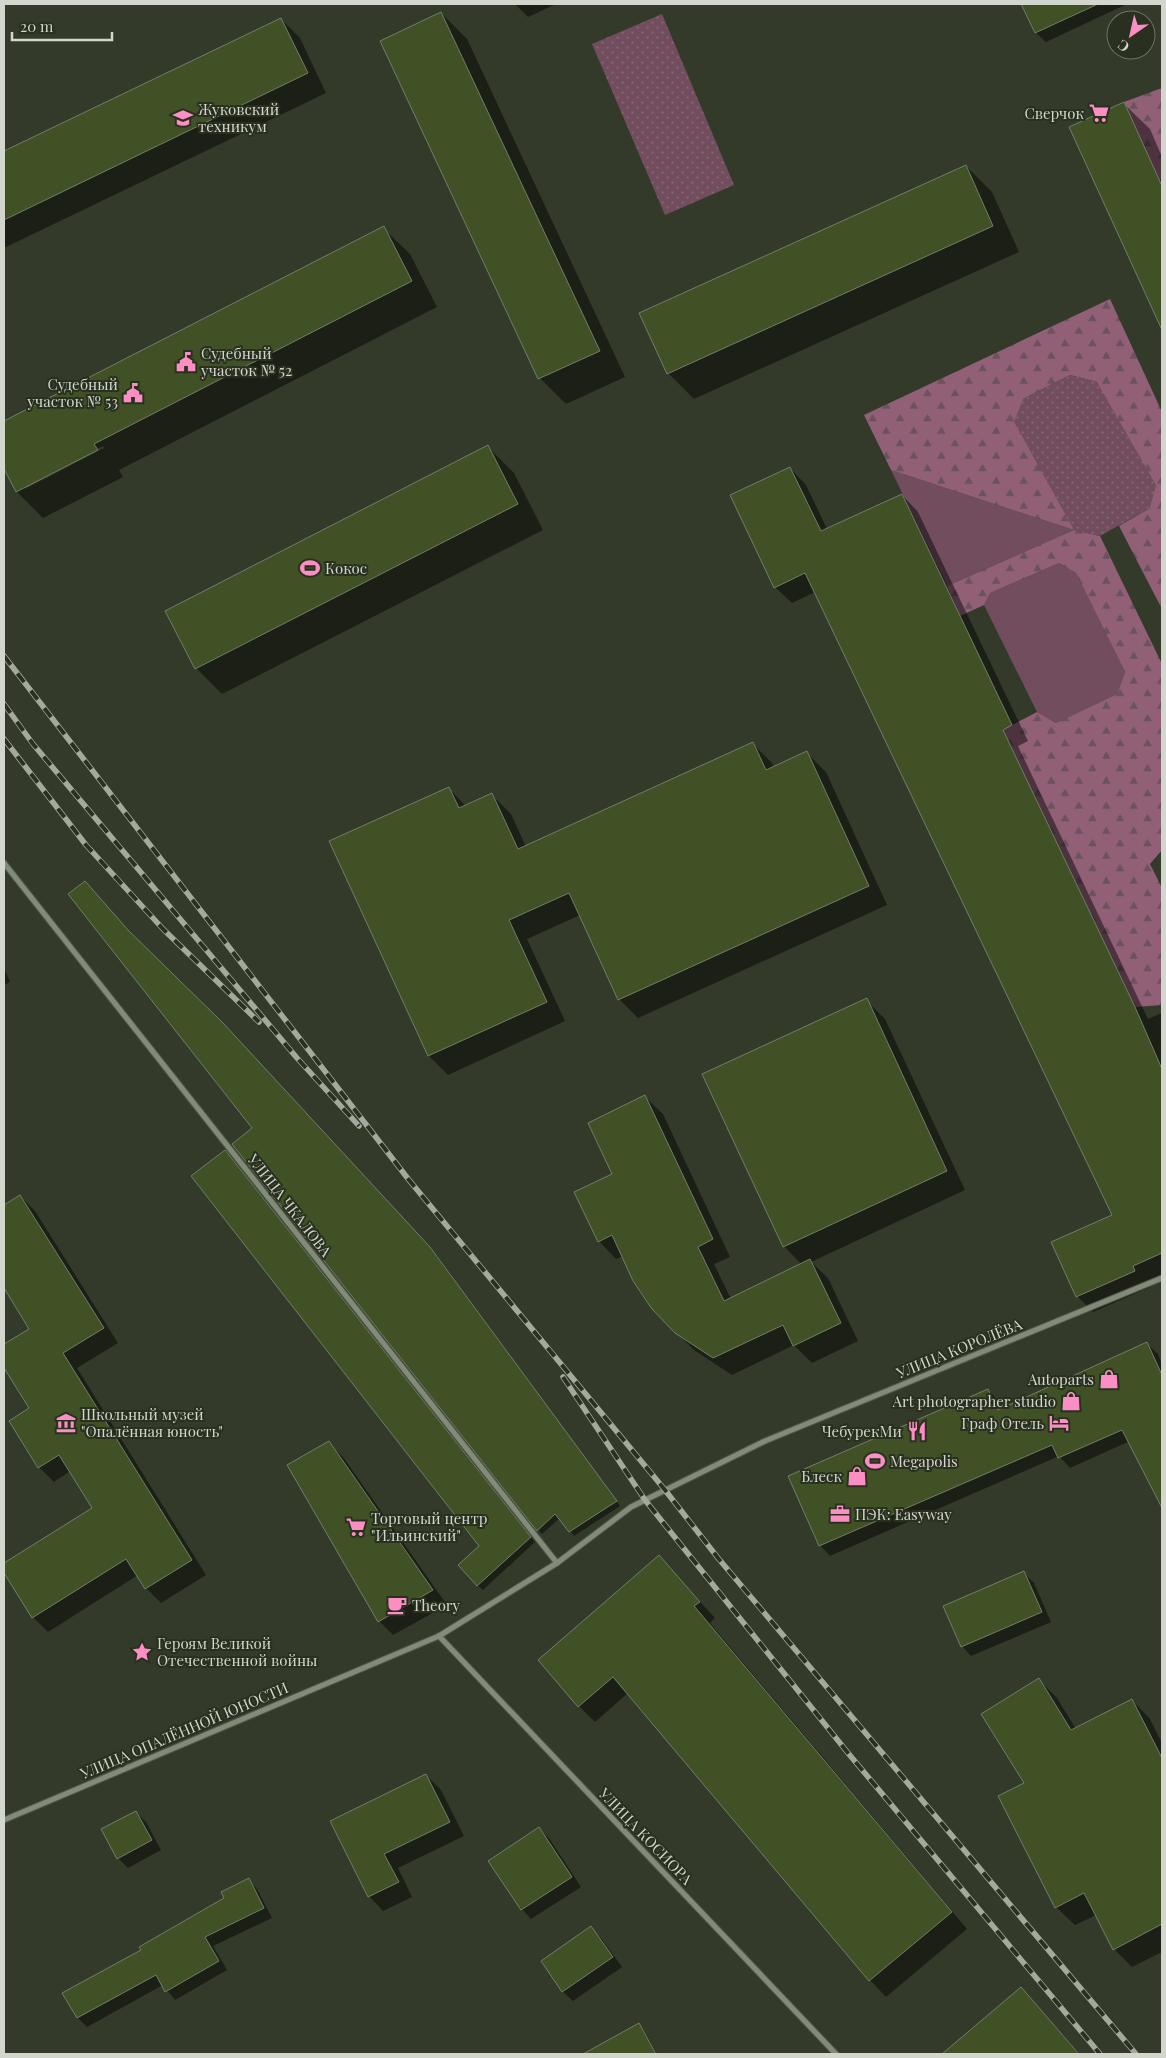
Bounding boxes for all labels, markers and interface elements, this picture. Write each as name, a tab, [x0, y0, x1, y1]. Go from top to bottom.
scale bar	[12, 10, 112, 42]
north arrow	[1106, 10, 1156, 60]
text: 20 m	[20, 16, 54, 36]
text: С	[1114, 35, 1133, 57]
place label: Жуковский техникум	[198, 99, 279, 136]
supermarket icon: Сверчок	[1088, 102, 1110, 124]
place label: Сверчок	[1024, 103, 1084, 123]
school or university icon: Жуковский техникум	[172, 107, 194, 129]
place label: Судебный участок № 52	[200, 343, 292, 380]
public building icon: Судебный участок № 52	[175, 351, 197, 373]
place label: Судебный участок № 53	[26, 374, 118, 411]
public building icon: Судебный участок № 53	[122, 382, 144, 404]
sports icon: Кокос	[299, 557, 321, 579]
place label: Кокос	[325, 558, 367, 578]
street label: УЛИЦА ЧКАЛОВА	[243, 1149, 337, 1261]
street label: УЛИЦА КОРОЛЁВА	[892, 1313, 1025, 1383]
shop icon: Autoparts	[1098, 1368, 1120, 1390]
place label: Autoparts	[1027, 1369, 1094, 1389]
shop icon: Art photographer studio	[1060, 1390, 1082, 1412]
place label: Art photographer studio	[891, 1391, 1056, 1411]
place label: Школьный музей "Опалённая юность"	[81, 1404, 223, 1441]
museum icon: Школьный музей "Опалённая юность"	[55, 1412, 77, 1434]
hotel icon: Граф Отель	[1048, 1412, 1070, 1434]
place label: Граф Отель	[961, 1413, 1044, 1433]
restaurant icon: ЧебурекМи	[906, 1420, 928, 1442]
place label: ЧебурекМи	[822, 1421, 902, 1441]
sports icon: Megapolis	[864, 1450, 886, 1472]
place label: Megapolis	[890, 1451, 958, 1471]
shop icon: Блеск	[846, 1465, 868, 1487]
place label: Блеск	[801, 1466, 842, 1486]
office icon: ПЭК: Easyway	[829, 1503, 851, 1525]
place label: ПЭК: Easyway	[855, 1504, 952, 1524]
place label: Торговый центр "Ильинский"	[371, 1508, 488, 1545]
supermarket icon: Торговый центр "Ильинский"	[345, 1516, 367, 1538]
cafe icon: Theory	[386, 1594, 408, 1616]
place label: Theory	[412, 1595, 461, 1615]
place label: Героям Великой Отечественной войны	[157, 1633, 317, 1670]
place icon: Героям Великой Отечественной войны	[131, 1641, 153, 1663]
street label: УЛИЦА ОПАЛЁННОЙ ЮНОСТИ	[76, 1677, 291, 1783]
street label: УЛИЦА КОСИОРА	[594, 1783, 698, 1889]

